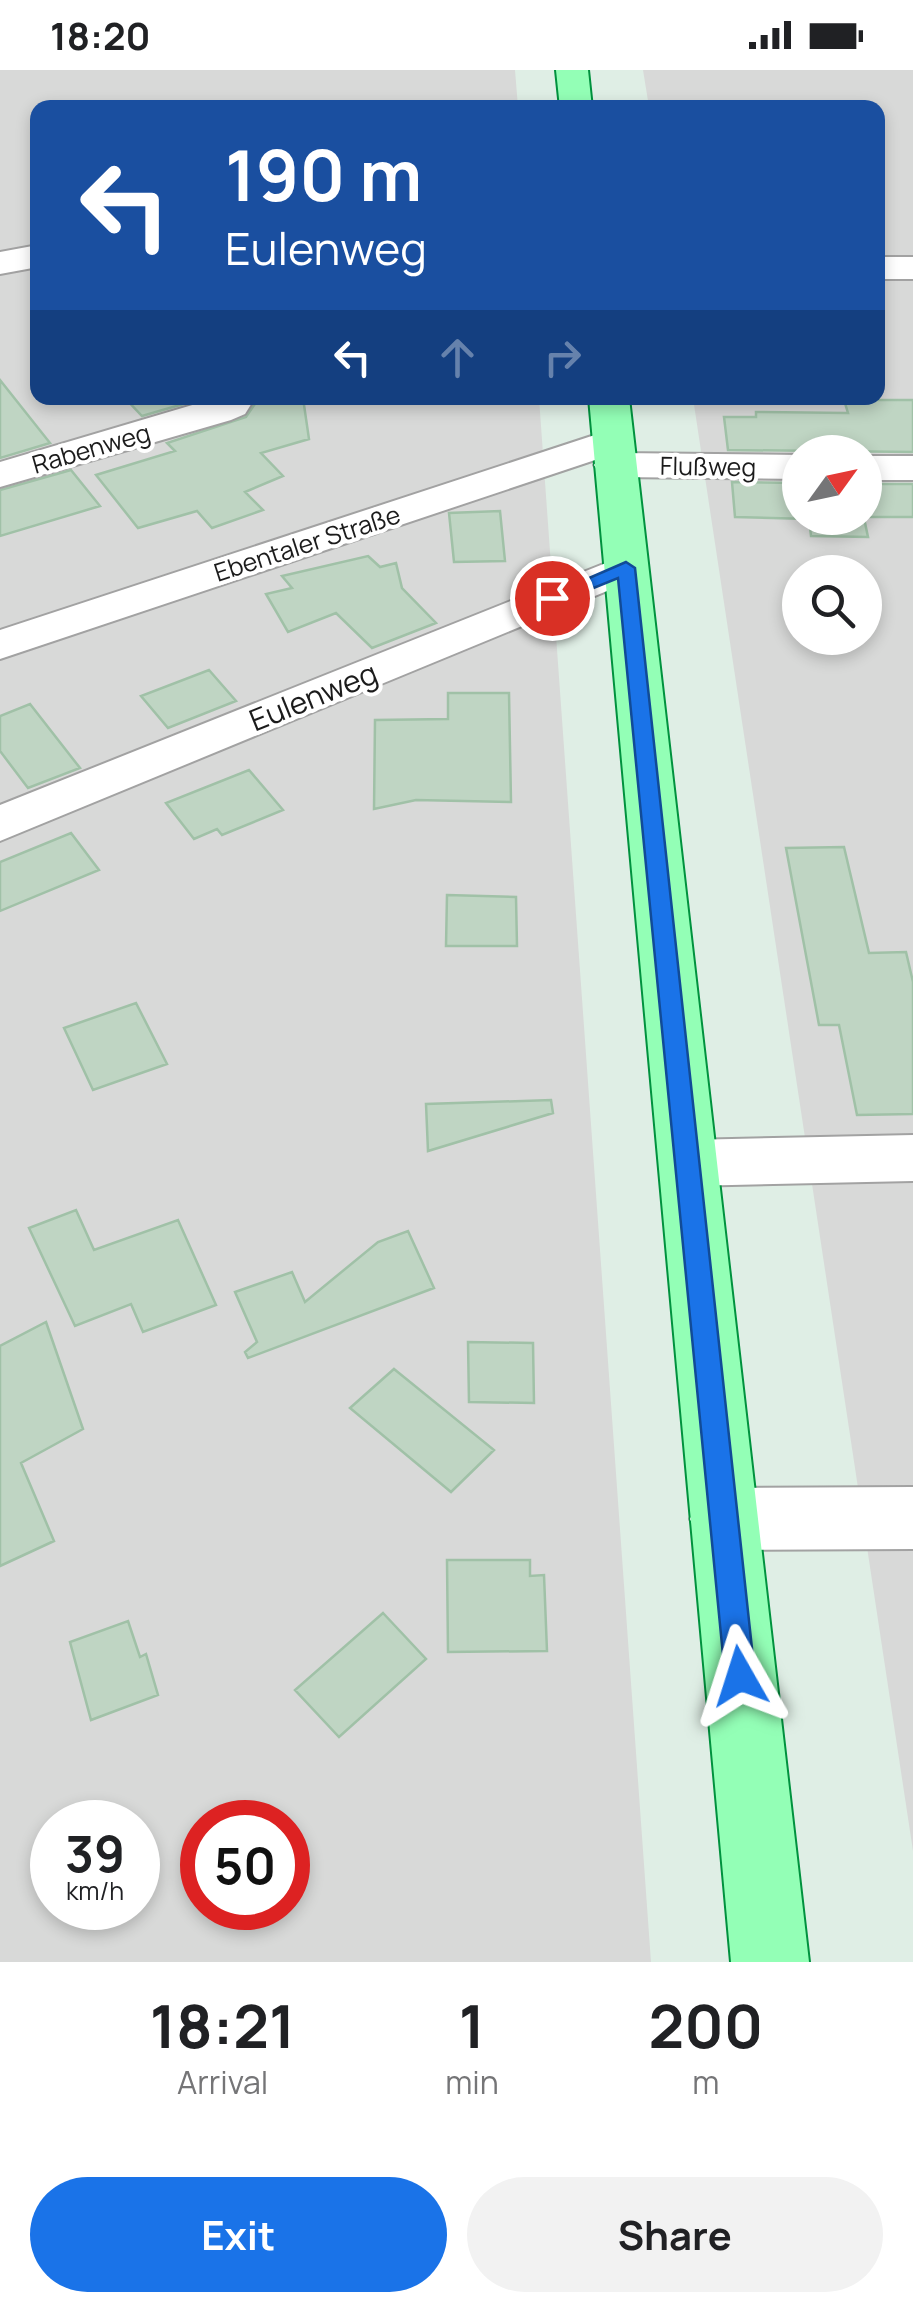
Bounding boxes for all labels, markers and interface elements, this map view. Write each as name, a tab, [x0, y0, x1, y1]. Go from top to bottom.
text: 18:20	[50, 9, 151, 61]
text: 190 m	[225, 126, 422, 222]
icon: left	[60, 140, 190, 270]
text: Eulenweg	[225, 217, 427, 279]
icon: left	[325, 330, 380, 385]
icon: ahead	[430, 330, 485, 385]
icon: right	[535, 330, 590, 385]
street label: Rabenweg	[28, 414, 154, 482]
north arrow	[782, 435, 882, 535]
map controls	[782, 435, 882, 655]
street label: Flußweg	[660, 448, 756, 484]
street label: Ebentaler Straße	[209, 496, 405, 590]
button: search	[782, 555, 882, 655]
pin	[510, 556, 595, 641]
icon: arrive	[525, 571, 580, 626]
street label: Eulenweg	[243, 652, 383, 740]
position arrow	[688, 1624, 792, 1728]
speed limit sign: 50	[180, 1800, 310, 1930]
text: 39	[65, 1819, 125, 1887]
text: km/h	[66, 1873, 124, 1908]
text: 18:21	[150, 1984, 295, 2066]
text: 1	[459, 1984, 485, 2066]
text: 200	[649, 1984, 763, 2066]
text: Arrival	[177, 2060, 268, 2104]
text: min	[445, 2060, 499, 2104]
text: m	[692, 2060, 719, 2104]
button: Exit	[30, 2177, 447, 2292]
button: Share	[467, 2177, 883, 2292]

